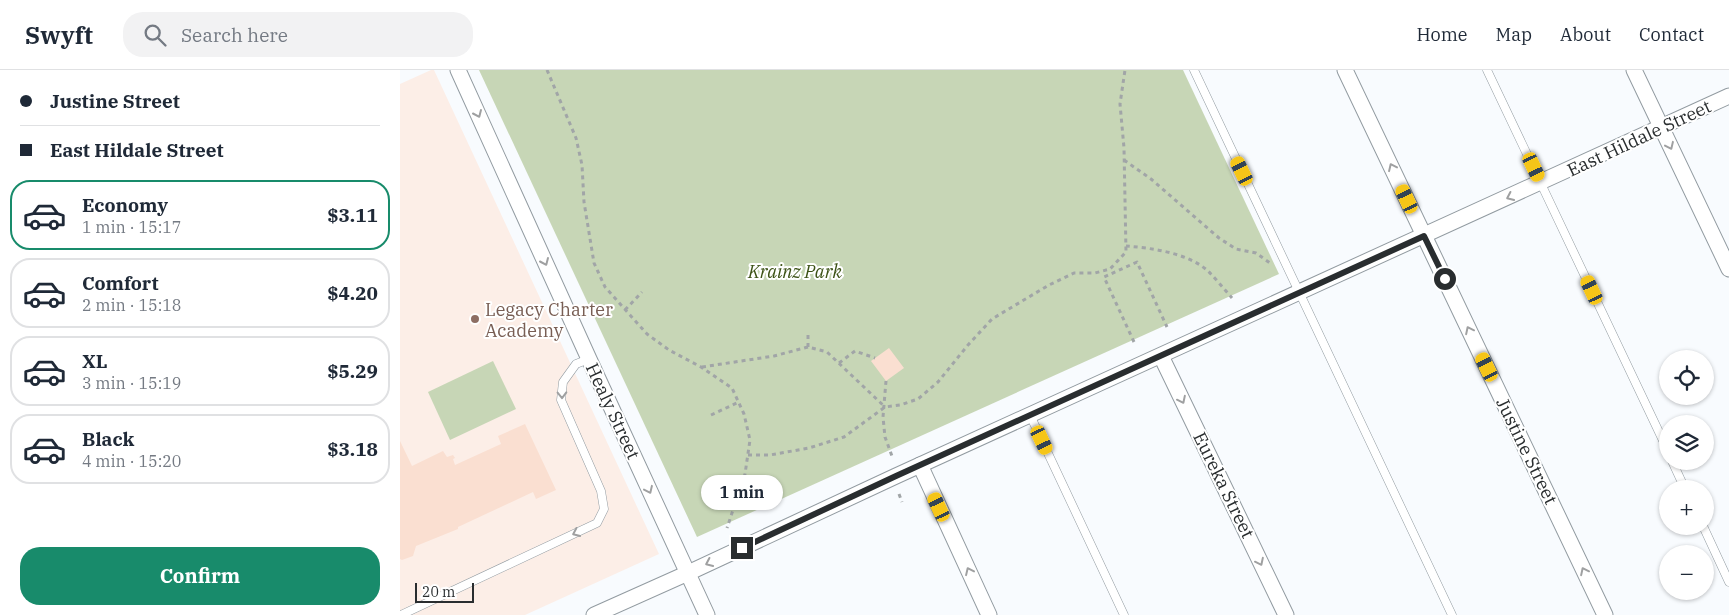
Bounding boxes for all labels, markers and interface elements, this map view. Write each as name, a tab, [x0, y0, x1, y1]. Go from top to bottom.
search box	[123, 12, 473, 57]
text: Swyft	[25, 19, 93, 51]
icon: search	[141, 21, 169, 49]
text: Search here	[181, 23, 288, 47]
text: Home	[1416, 23, 1468, 46]
text: Map	[1496, 23, 1532, 46]
text: About	[1560, 23, 1611, 46]
text: Contact	[1639, 23, 1704, 46]
text: Justine Street	[50, 89, 180, 113]
street label: East Hildale Street	[1563, 95, 1715, 181]
one-way arrow	[472, 109, 482, 118]
text: East Hildale Street	[50, 138, 224, 162]
one-way arrow	[1664, 141, 1675, 150]
car	[1520, 150, 1547, 184]
car	[1228, 154, 1255, 188]
one-way arrow	[1387, 163, 1398, 172]
car	[1393, 182, 1420, 216]
one-way arrow	[1506, 191, 1515, 201]
icon: car	[22, 193, 67, 238]
text: Economy	[82, 193, 168, 217]
text: $3.11	[327, 203, 378, 227]
text: 1 min · 15:17	[82, 217, 181, 237]
one-way arrow	[539, 257, 550, 266]
park label: Krainz Park	[747, 260, 843, 283]
route start	[1434, 268, 1456, 290]
icon: car	[22, 271, 67, 316]
text: Comfort	[82, 271, 159, 295]
car	[1578, 273, 1605, 307]
text: $4.20	[327, 281, 378, 305]
text: 2 min · 15:18	[82, 295, 181, 315]
place label: Legacy Charter Academy	[485, 298, 613, 342]
marker: Legacy Charter Academy	[469, 313, 481, 325]
one-way arrow	[1465, 326, 1475, 335]
icon: car	[22, 349, 67, 394]
text: XL	[82, 349, 108, 373]
car	[1473, 350, 1500, 384]
map controls	[1659, 350, 1714, 600]
button: locate	[1659, 350, 1714, 405]
text: $5.29	[327, 359, 378, 383]
street label: Healy Street	[581, 359, 645, 463]
text: 3 min · 15:19	[82, 373, 181, 393]
one-way arrow	[557, 391, 568, 399]
street label: Justine Street	[1491, 394, 1563, 508]
one-way arrow	[1176, 395, 1187, 404]
button: layers	[1659, 415, 1714, 470]
car	[1028, 423, 1055, 457]
icon: car	[22, 427, 67, 472]
text: Black	[82, 427, 134, 451]
street label: Eureka Street	[1188, 428, 1260, 542]
text: $3.18	[327, 437, 378, 461]
text: 4 min · 15:20	[82, 451, 181, 471]
callout: 1 min	[701, 476, 783, 510]
button: +	[1659, 480, 1714, 535]
text: 1 min	[720, 482, 764, 502]
one-way arrow	[643, 485, 653, 494]
car	[925, 490, 952, 524]
one-way arrow	[572, 527, 581, 537]
route end	[731, 537, 753, 559]
button: −	[1659, 545, 1714, 600]
button: Confirm	[20, 547, 380, 605]
one-way arrow	[706, 557, 715, 567]
one-way arrow	[1254, 557, 1264, 566]
one-way arrow	[964, 567, 975, 576]
one-way arrow	[1580, 567, 1591, 576]
scale bar	[415, 580, 474, 603]
text: 20 m	[422, 583, 455, 601]

